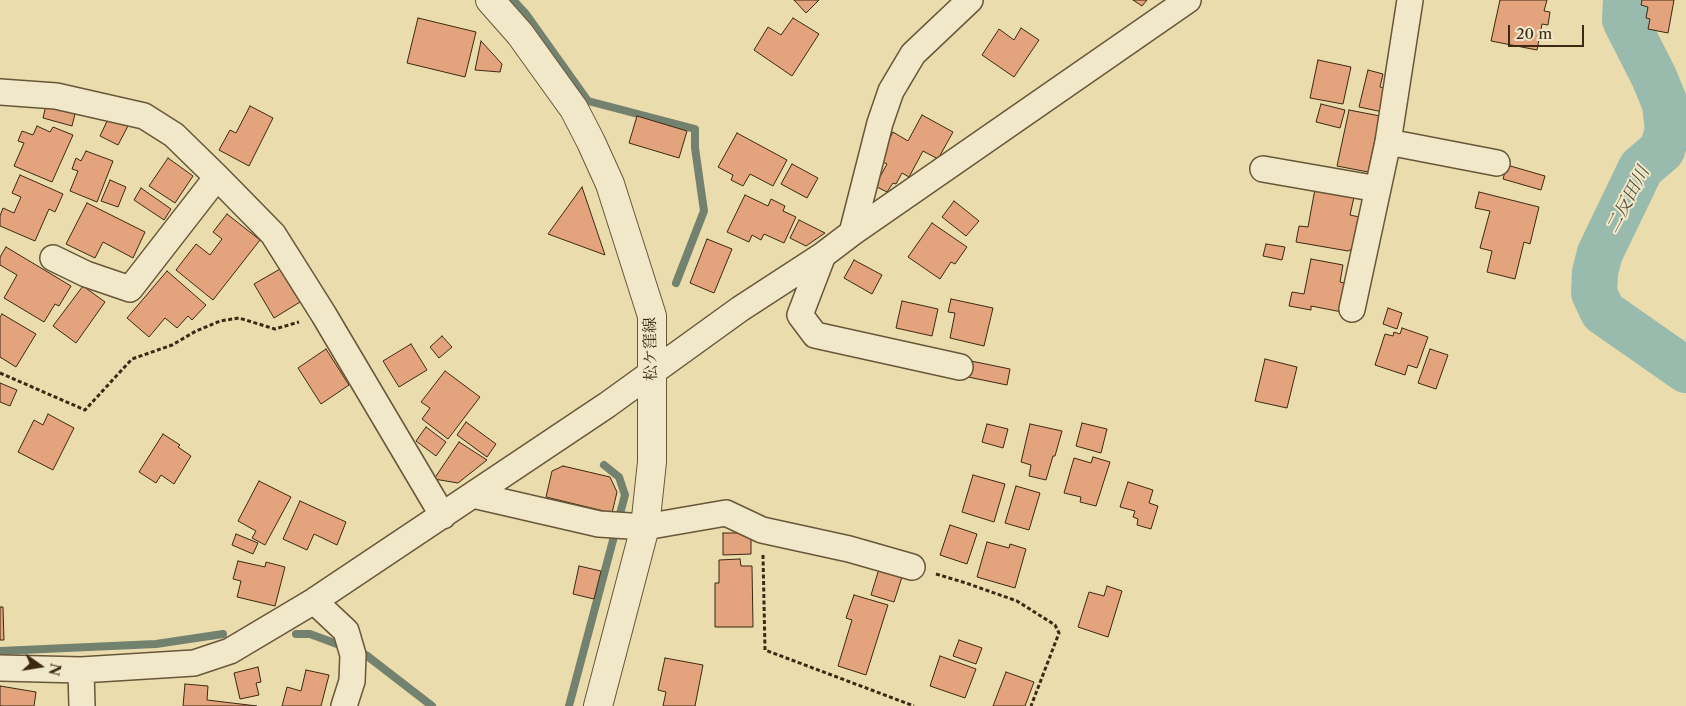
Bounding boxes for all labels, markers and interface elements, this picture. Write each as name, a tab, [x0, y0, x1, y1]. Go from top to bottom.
scale bar	[1511, 15, 1587, 47]
text: 20 m	[1516, 24, 1552, 43]
water label: 二反田川	[1602, 163, 1654, 237]
street label: 松ケ窪線	[641, 317, 661, 381]
north arrow	[15, 641, 65, 691]
text: N	[44, 661, 65, 677]

